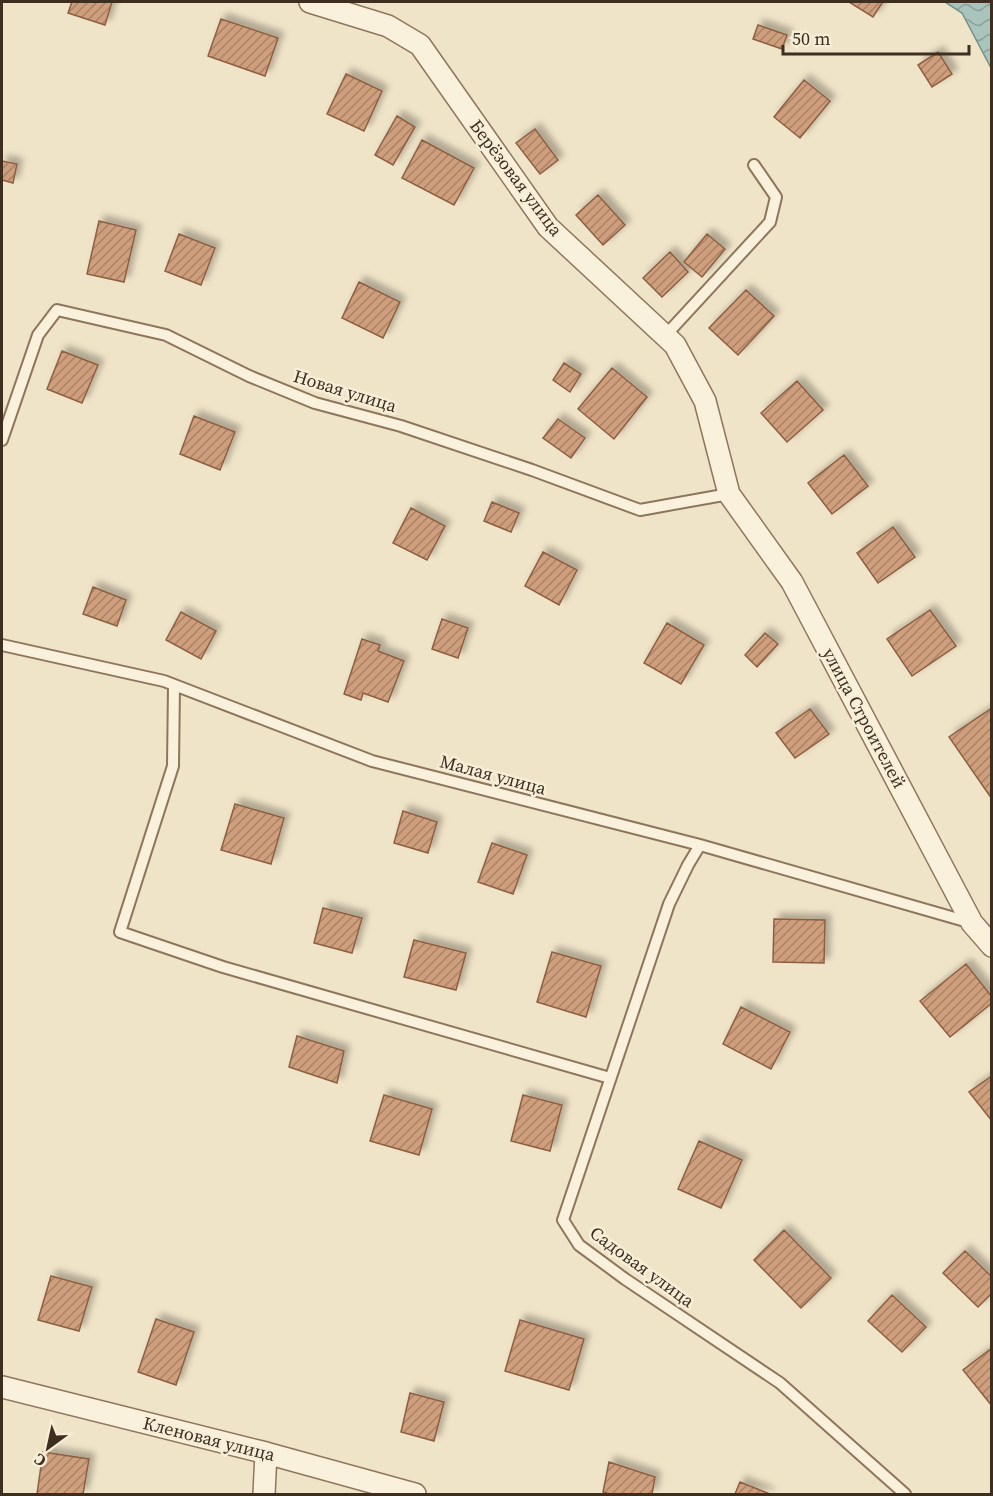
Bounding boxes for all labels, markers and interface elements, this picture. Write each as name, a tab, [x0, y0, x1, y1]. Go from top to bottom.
scale bar	[783, 18, 969, 56]
text: 50 m	[792, 26, 830, 51]
street label: Берёзовая улица	[464, 114, 569, 242]
street label: Новая улица	[291, 363, 401, 418]
street label: улица Строителей	[817, 643, 912, 793]
street label: Малая улица	[437, 748, 550, 801]
street label: Садовая улица	[585, 1220, 700, 1313]
street label: Кленовая улица	[141, 1410, 279, 1467]
north arrow	[18, 1418, 78, 1478]
text: С	[30, 1449, 50, 1473]

